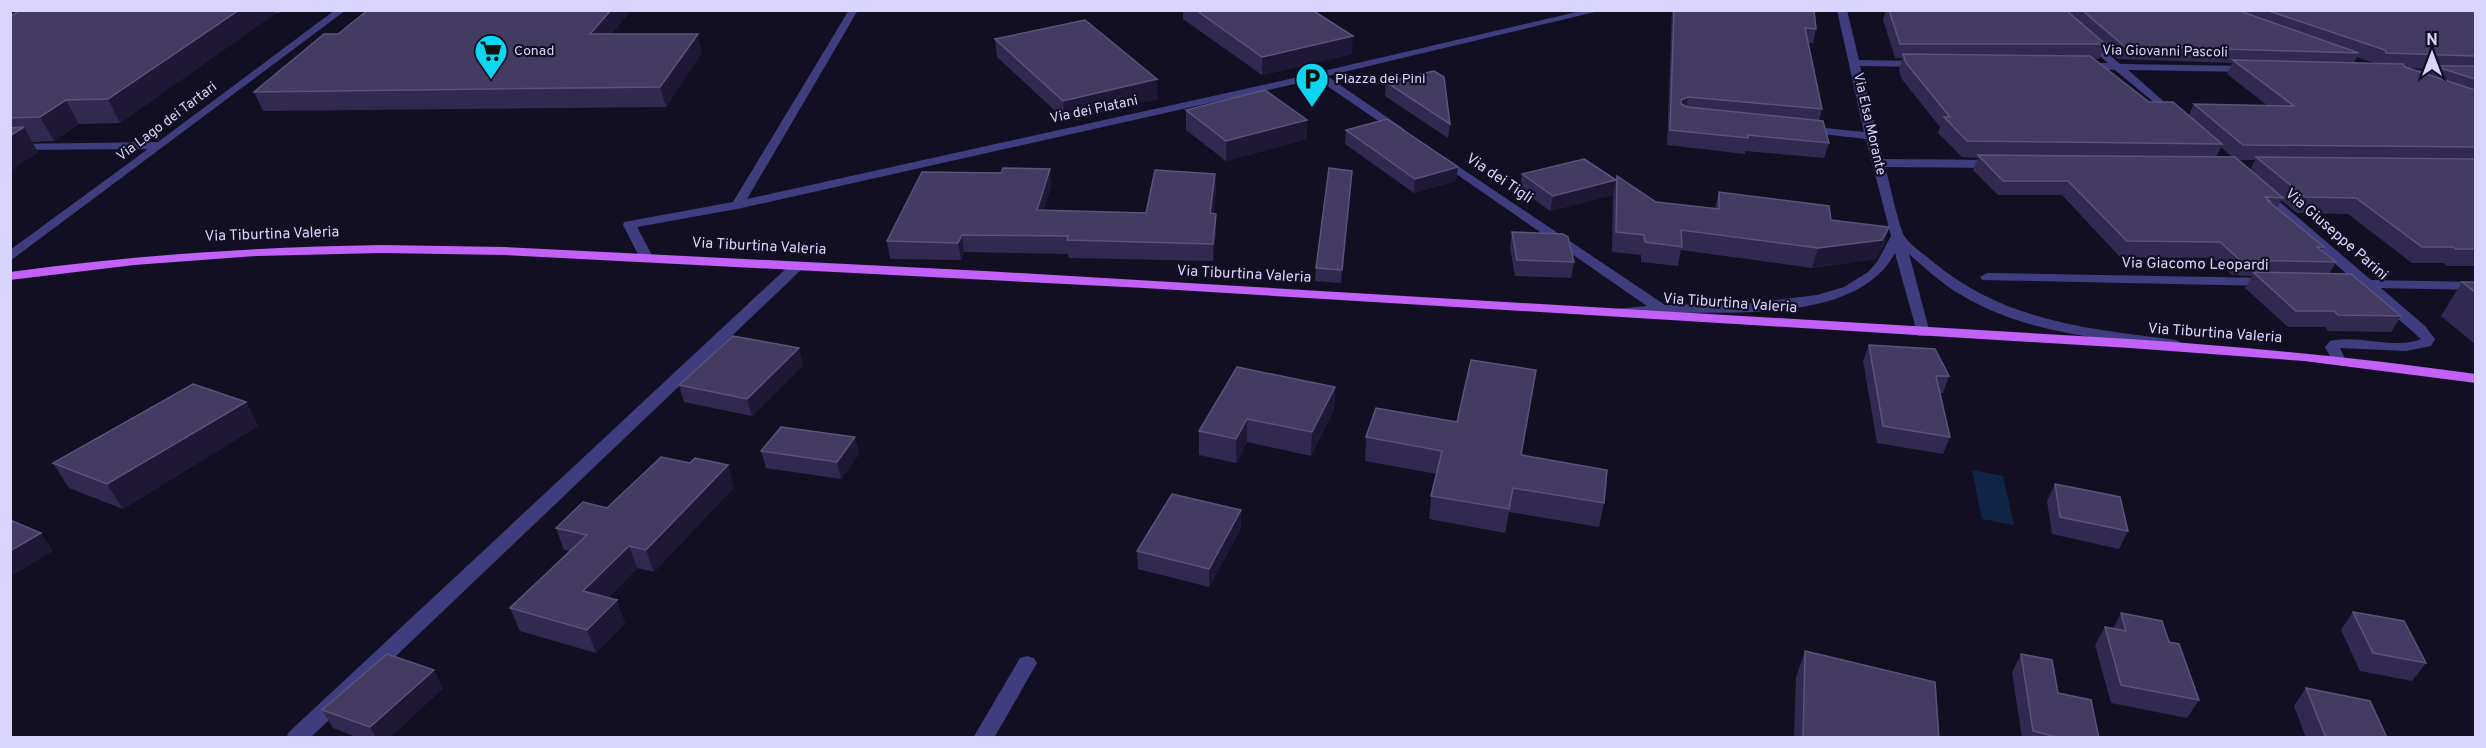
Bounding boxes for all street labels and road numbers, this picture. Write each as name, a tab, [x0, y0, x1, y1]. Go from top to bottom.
street label: Via Giovanni Pascoli	[2102, 42, 2228, 62]
street label: Via Elsa Morante	[1849, 71, 1889, 177]
street label: Via Lago dei Tartari	[113, 79, 221, 165]
street label: Via dei Platani	[1049, 92, 1139, 128]
street label: Via dei Tigli	[1462, 150, 1536, 208]
street label: Via Giuseppe Parini	[2281, 185, 2391, 285]
street label: Via Tiburtina Valeria	[204, 223, 340, 247]
street label: Via Tiburtina Valeria	[691, 234, 827, 260]
street label: Via Giacomo Leopardi	[2121, 254, 2269, 276]
street label: Via Tiburtina Valeria	[1176, 262, 1312, 288]
street label: Via Tiburtina Valeria	[1662, 290, 1798, 318]
street label: Via Tiburtina Valeria	[2147, 320, 2283, 348]

